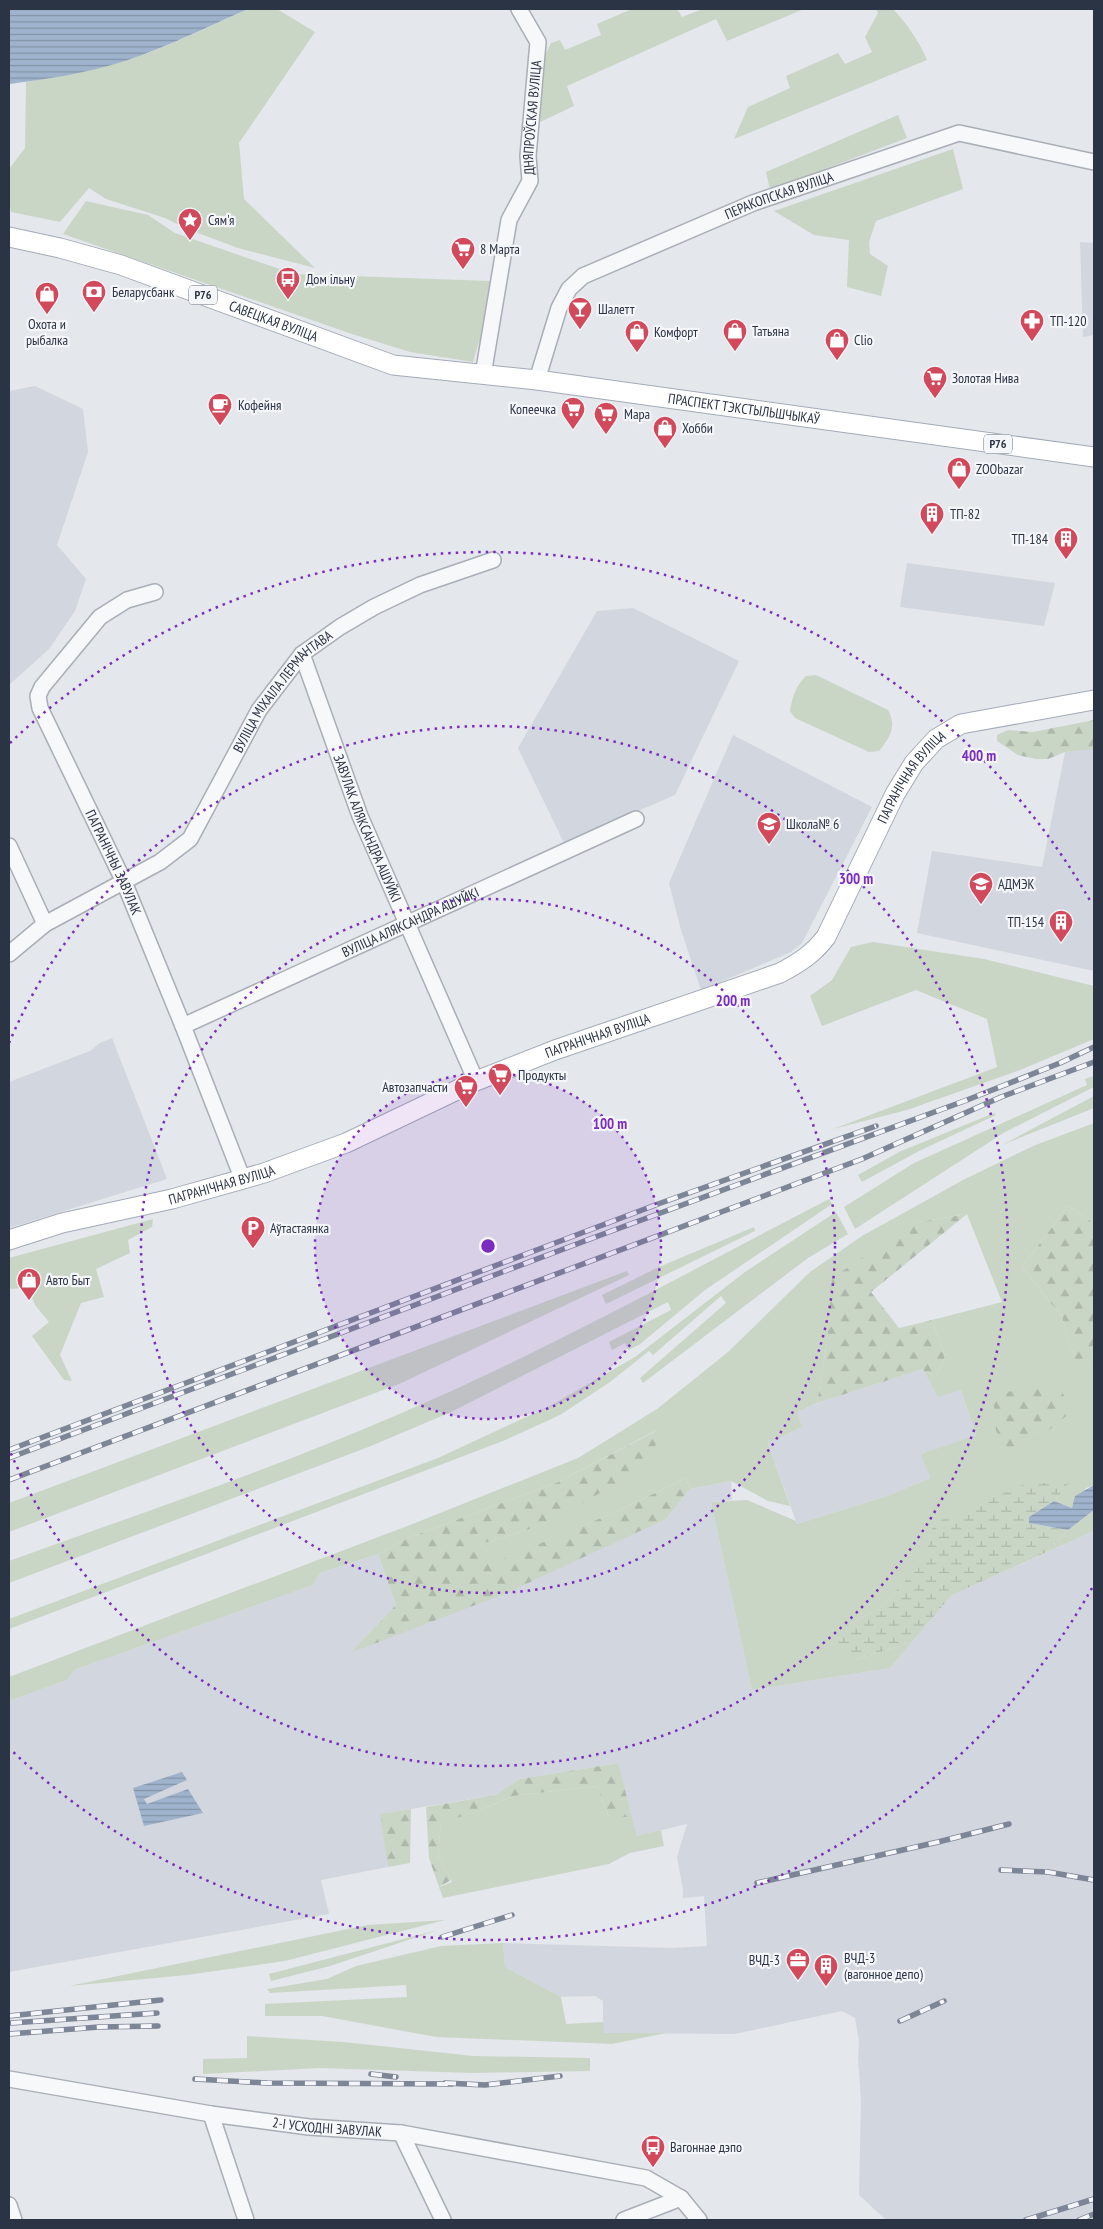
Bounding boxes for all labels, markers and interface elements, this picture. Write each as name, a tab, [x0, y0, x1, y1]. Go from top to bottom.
street label: ДНЯПРОЎСКАЯ ВУЛІЦА	[519, 59, 545, 176]
street label: ПЕРАКОПСКАЯ ВУЛІЦА	[722, 167, 836, 223]
place icon: Сям'я	[177, 207, 203, 241]
place label: Сям'я	[208, 211, 234, 229]
supermarket icon: 8 Марта	[450, 236, 476, 270]
place label: 8 Марта	[480, 240, 520, 258]
bus stop icon: Дом ільну	[275, 266, 301, 300]
place label: Дом ільну	[306, 270, 356, 288]
bank icon: Беларусбанк	[81, 279, 107, 313]
shop icon: Охота и рыбалка	[34, 281, 60, 315]
place label: Беларусбанк	[112, 283, 175, 301]
road number: Р76	[189, 286, 217, 304]
bar icon: Шалетт	[567, 296, 593, 330]
street label: САВЕЦКАЯ ВУЛІЦА	[227, 297, 321, 346]
place label: Шалетт	[598, 300, 635, 318]
pharmacy icon: ТП-120	[1019, 308, 1045, 342]
place label: ТП-120	[1050, 312, 1087, 330]
place label: Охота и рыбалка	[26, 315, 68, 349]
shop icon: Татьяна	[722, 318, 748, 352]
shop icon: Комфорт	[624, 319, 650, 353]
place label: Татьяна	[752, 322, 789, 340]
place label: Комфорт	[654, 323, 698, 341]
shop icon: Clio	[824, 327, 850, 361]
place label: Clio	[854, 331, 873, 349]
supermarket icon: Золотая Нива	[922, 365, 948, 399]
place label: Золотая Нива	[952, 369, 1019, 387]
street label: ПРАСПЕКТ ТЭКСТЫЛЬШЧЫКАЎ	[667, 389, 822, 428]
cafe icon: Кофейня	[207, 392, 233, 426]
place label: Кофейня	[238, 396, 281, 414]
supermarket icon: Копеечка	[560, 396, 586, 430]
place label: Копеечка	[510, 400, 556, 418]
supermarket icon: Мара	[593, 401, 619, 435]
place label: Мара	[624, 405, 650, 423]
shop icon: Хобби	[652, 415, 678, 449]
place label: Хобби	[682, 419, 713, 437]
road number: Р76	[984, 434, 1012, 454]
shop icon: ZOObazar	[946, 456, 972, 490]
place label: ZOObazar	[976, 460, 1024, 478]
building icon: ТП-82	[919, 501, 945, 535]
place label: ТП-82	[950, 505, 980, 523]
building icon: ТП-184	[1053, 526, 1079, 560]
place label: ТП-184	[1011, 530, 1049, 548]
street label: ВУЛІЦА МІХАІЛА ЛЕРМАНТАВА	[229, 626, 336, 756]
street label: ПАГРАНІЧНАЯ ВУЛІЦА	[873, 726, 949, 826]
text: 400 m	[962, 746, 996, 765]
street label: ЗАВУЛАК АЛЯКСАНДРА АШУЙКІ	[330, 752, 406, 905]
street label: ПАГРАНІЧНЫ ЗАВУЛАК	[81, 807, 146, 918]
school or university icon: Школа№ 6	[756, 811, 782, 845]
place label: Школа№ 6	[786, 815, 839, 833]
text: 300 m	[839, 869, 873, 888]
school or university icon: АДМЭК	[968, 871, 994, 905]
place label: АДМЭК	[998, 875, 1035, 893]
street label: ВУЛІЦА АЛЯКСАНДРА АШУЙКІ	[339, 883, 482, 961]
building icon: ТП-154	[1048, 909, 1074, 943]
place label: ТП-154	[1007, 913, 1045, 931]
text: 200 m	[716, 991, 750, 1010]
street label: ПАГРАНІЧНАЯ ВУЛІЦА	[542, 1009, 653, 1062]
supermarket icon: Продукты	[487, 1062, 513, 1096]
place label: Продукты	[518, 1066, 566, 1084]
supermarket icon: Автозапчасти	[453, 1074, 479, 1108]
place label: Автозапчасти	[382, 1078, 448, 1096]
text: 100 m	[593, 1114, 627, 1133]
street label: ПАГРАНІЧНАЯ ВУЛІЦА	[167, 1161, 278, 1209]
parking icon: Аўтастаянка	[240, 1215, 266, 1249]
place label: Аўтастаянка	[270, 1219, 329, 1237]
centre of rings	[479, 1237, 497, 1255]
shop icon: Авто Быт	[16, 1267, 42, 1301]
place label: Авто Быт	[46, 1271, 90, 1289]
office icon: ВЧД-3	[785, 1947, 811, 1981]
place label: ВЧД-3 (вагонное депо)	[844, 1949, 923, 1983]
place label: ВЧД-3	[749, 1951, 780, 1969]
building icon: ВЧД-3 (вагонное депо)	[813, 1953, 839, 1987]
street label: 2-І УСХОДНІ ЗАВУЛАК	[271, 2113, 383, 2141]
bus stop icon: Вагоннае дэпо	[640, 2134, 666, 2168]
place label: Вагоннае дэпо	[670, 2138, 742, 2156]

